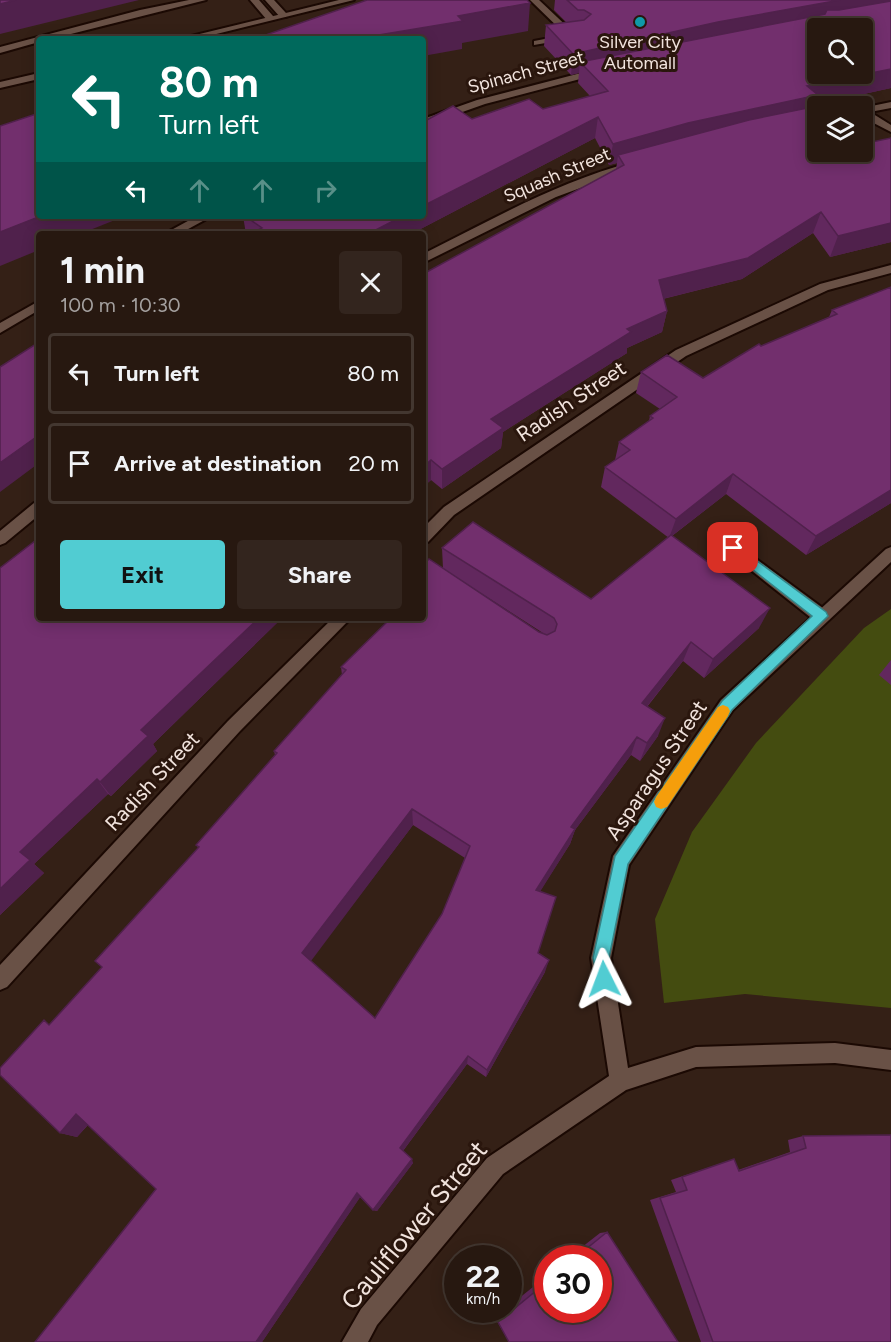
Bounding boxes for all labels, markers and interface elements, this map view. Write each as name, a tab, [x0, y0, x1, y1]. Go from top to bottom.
marker: Silver City Automall	[633, 15, 647, 29]
map controls	[807, 18, 873, 162]
button: search	[807, 18, 873, 84]
place label: Silver City Automall	[599, 31, 682, 74]
street label: Spinach Street	[465, 46, 587, 98]
text: 80 m	[159, 57, 259, 108]
icon: left	[60, 60, 138, 138]
button: layers	[807, 96, 873, 162]
text: Turn left	[159, 108, 259, 141]
street label: Squash Street	[500, 143, 614, 207]
icon: left	[120, 174, 153, 207]
icon: ahead	[183, 174, 216, 207]
icon: ahead	[246, 174, 279, 207]
icon: right	[309, 174, 342, 207]
text: 1 min	[60, 249, 145, 292]
button: close	[339, 251, 402, 314]
text: 100 m · 10:30	[60, 293, 181, 317]
street label: Radish Street	[512, 355, 630, 447]
icon: left	[63, 357, 96, 390]
text: Turn left	[114, 360, 200, 387]
text: 80 m	[347, 360, 399, 387]
icon: arrive	[63, 447, 96, 480]
text: Arrive at destination	[114, 450, 322, 477]
text: 20 m	[348, 450, 399, 477]
pin	[707, 522, 758, 573]
icon: arrive	[716, 531, 749, 564]
button: Exit	[60, 540, 225, 609]
button: Share	[237, 540, 402, 609]
street label: Asparagus Street	[600, 695, 712, 844]
street label: Radish Street	[100, 726, 204, 836]
position arrow	[572, 947, 636, 1011]
street label: Cauliflower Street	[334, 1134, 494, 1316]
speed limit sign: 30	[534, 1245, 612, 1323]
text: 22	[466, 1258, 500, 1295]
text: km/h	[466, 1290, 500, 1308]

